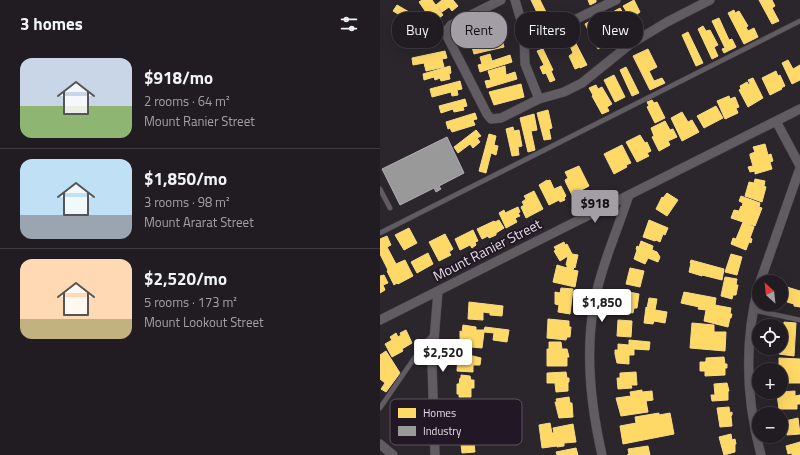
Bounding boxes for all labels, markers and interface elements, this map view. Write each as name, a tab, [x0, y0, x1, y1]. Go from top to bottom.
text: 3 homes	[20, 11, 83, 37]
chip: Buy	[392, 12, 443, 48]
chip: Rent	[451, 12, 507, 48]
chip: Filters	[515, 12, 580, 48]
chip: New	[588, 12, 643, 48]
icon: filters	[338, 13, 360, 35]
text: $918/mo	[144, 65, 213, 91]
icon: home	[52, 74, 100, 122]
text: 2 rooms · 64 m²	[144, 91, 230, 111]
text: Mount Ranier Street	[144, 111, 255, 131]
text: $1,850/mo	[144, 166, 227, 192]
icon: home	[52, 175, 100, 223]
pin: $918	[571, 190, 619, 224]
text: 3 rooms · 98 m²	[144, 192, 230, 212]
text: $918	[580, 193, 610, 213]
text: Mount Ararat Street	[144, 212, 254, 232]
street label: Mount Ranier Street	[429, 213, 545, 286]
text: $2,520/mo	[144, 266, 227, 292]
icon: home	[52, 275, 100, 323]
north arrow	[752, 275, 788, 311]
map controls	[752, 275, 788, 443]
pin: $1,850	[569, 289, 635, 323]
text: 5 rooms · 173 m²	[144, 292, 237, 312]
text: $1,850	[582, 292, 622, 312]
text: Mount Lookout Street	[144, 312, 264, 332]
button: locate	[752, 319, 788, 355]
pin: $2,520	[410, 339, 476, 373]
text: $2,520	[423, 342, 463, 362]
button: +	[752, 363, 788, 399]
legend	[390, 399, 522, 445]
text: Homes	[423, 405, 456, 421]
button: −	[752, 407, 788, 443]
text: Industry	[423, 423, 462, 439]

